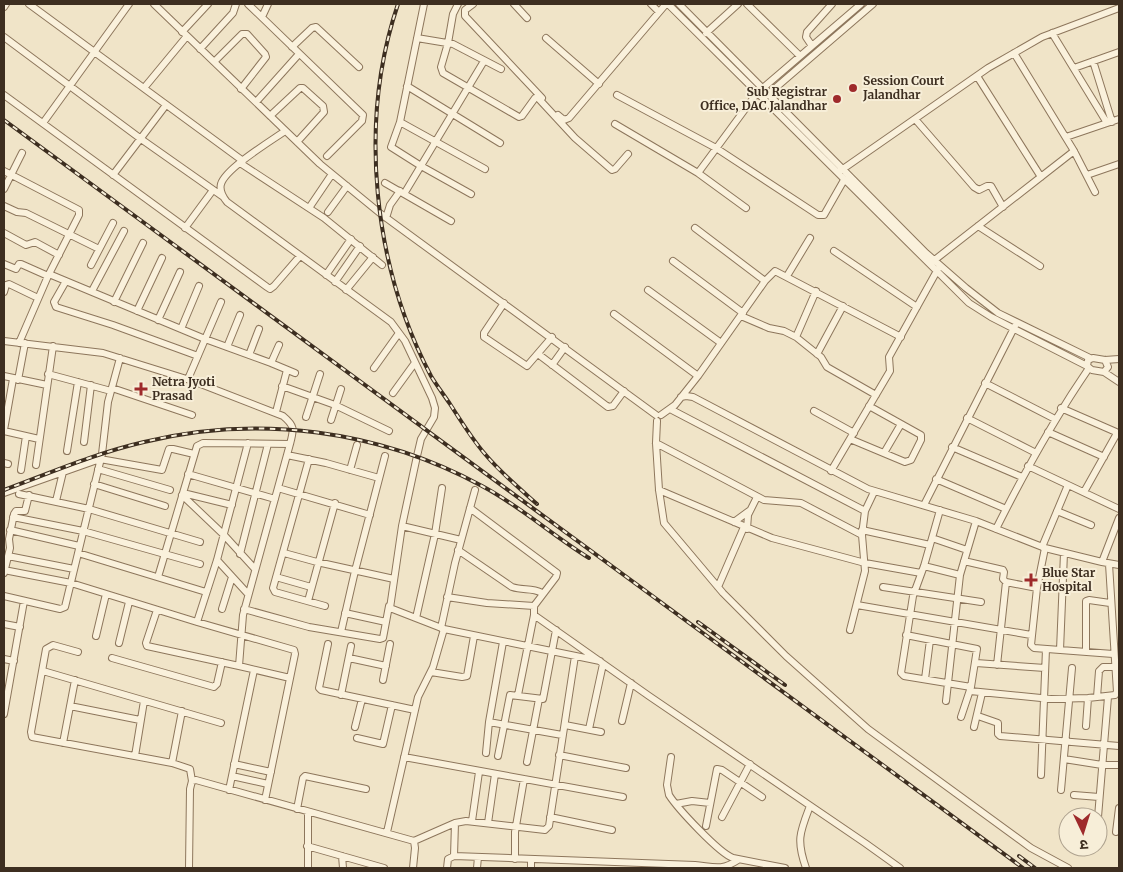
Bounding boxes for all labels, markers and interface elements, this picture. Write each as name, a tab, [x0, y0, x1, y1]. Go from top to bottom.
place label: Session Court Jalandhar	[862, 73, 944, 102]
marker: Session Court Jalandhar	[847, 82, 859, 94]
place label: Sub Registrar Office, DAC Jalandhar	[700, 84, 827, 113]
marker: Sub Registrar Office, DAC Jalandhar	[831, 93, 843, 105]
place label: Netra Jyoti Prasad	[152, 374, 215, 403]
marker: Netra Jyoti Prasad	[134, 382, 148, 396]
place label: Blue Star Hospital	[1042, 565, 1096, 594]
marker: Blue Star Hospital	[1024, 573, 1038, 587]
north arrow	[1058, 807, 1108, 857]
text: उ	[1078, 836, 1089, 854]

